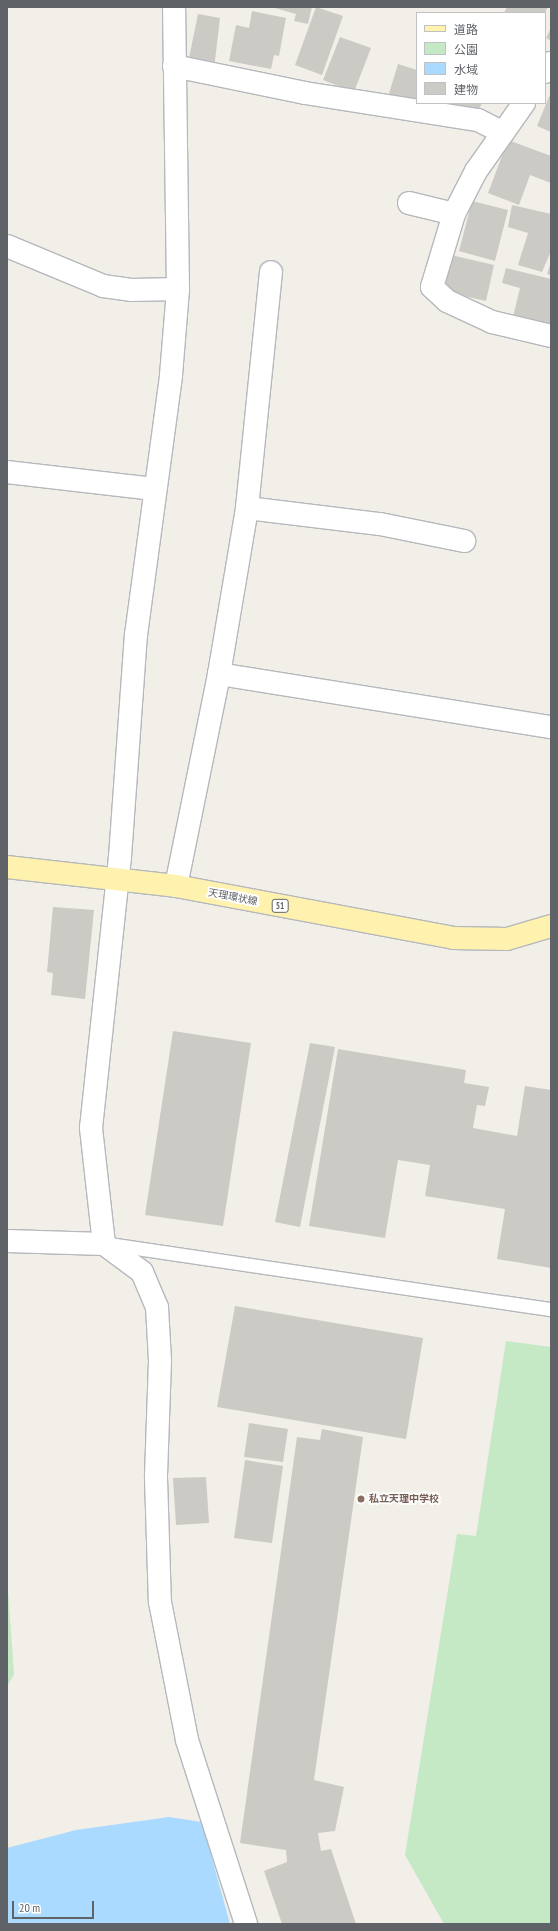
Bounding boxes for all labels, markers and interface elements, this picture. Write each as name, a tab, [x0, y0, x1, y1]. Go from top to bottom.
legend	[416, 12, 546, 104]
text: 道路	[454, 22, 478, 37]
text: 公園	[454, 42, 478, 57]
text: 水域	[454, 62, 478, 77]
text: 建物	[454, 82, 478, 97]
street label: 天理環状線	[207, 886, 259, 908]
road number: 51	[271, 899, 289, 913]
place label: 私立天理中学校	[369, 1493, 439, 1505]
marker: 私立天理中学校	[356, 1494, 366, 1504]
scale bar	[14, 1893, 96, 1919]
text: 20 m	[19, 1900, 40, 1915]

